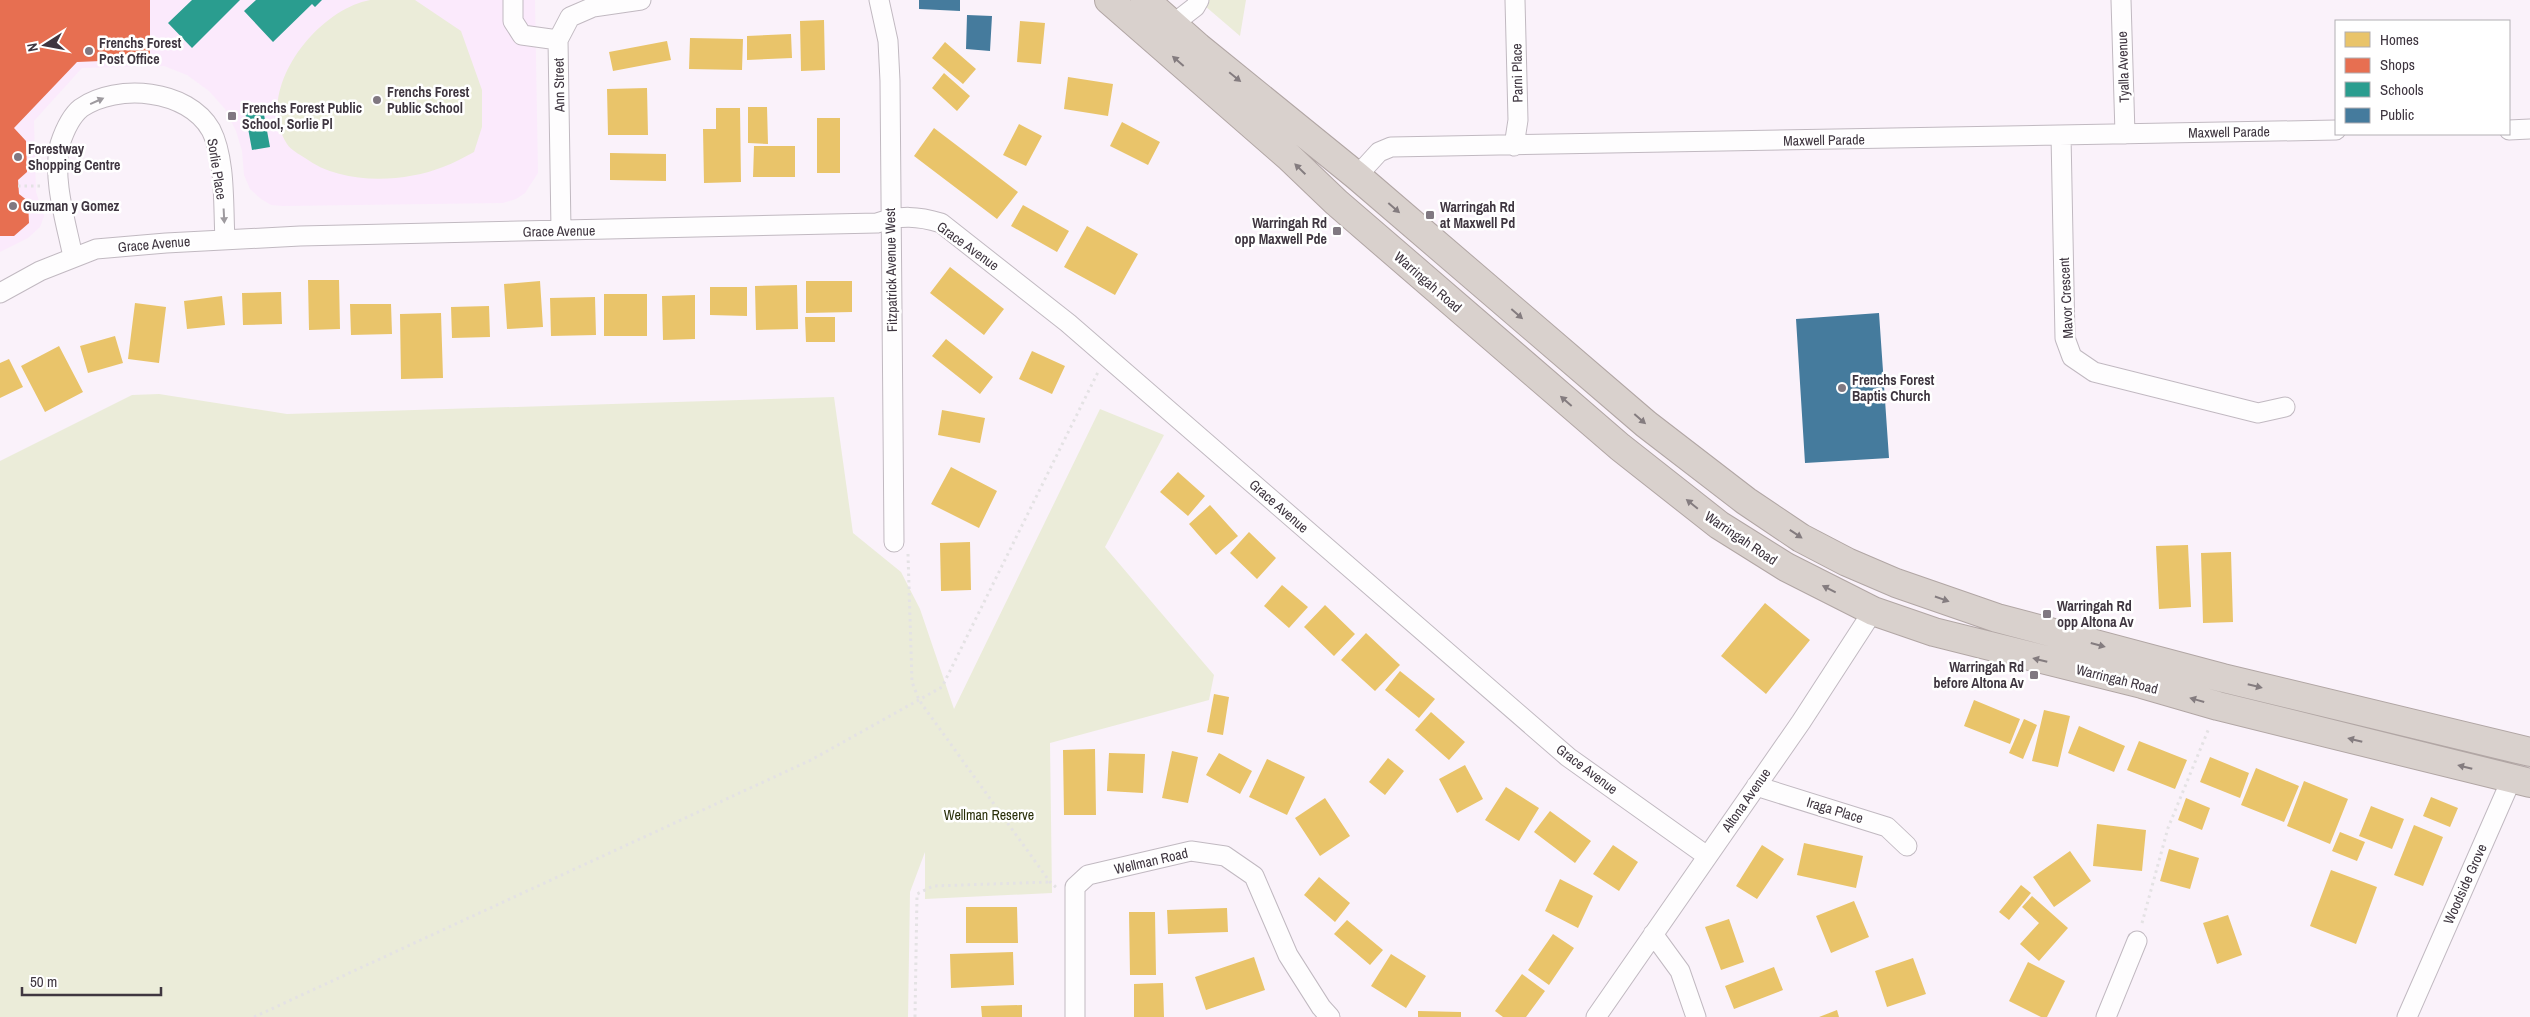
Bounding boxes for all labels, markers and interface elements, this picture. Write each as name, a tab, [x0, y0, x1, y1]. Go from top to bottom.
north arrow	[20, 20, 70, 70]
legend	[2335, 20, 2510, 135]
text: Homes	[2380, 29, 2419, 50]
street label: Tyalla Avenue	[2113, 31, 2133, 103]
place label: Frenchs Forest Post Office	[99, 34, 182, 68]
text: N	[23, 42, 42, 53]
street label: Parni Place	[1507, 43, 1527, 103]
marker: Frenchs Forest Post Office	[83, 45, 95, 57]
text: Shops	[2380, 54, 2415, 75]
one-way arrow	[1173, 55, 1185, 67]
street label: Ann Street	[550, 58, 568, 113]
one-way arrow	[1228, 72, 1241, 83]
text: Schools	[2380, 79, 2424, 100]
place label: Frenchs Forest Public School	[387, 83, 470, 117]
marker: Frenchs Forest Public School	[371, 94, 383, 106]
one-way arrow	[90, 97, 104, 105]
place label: Frenchs Forest Public School, Sorlie Pl	[242, 99, 362, 133]
text: Public	[2380, 104, 2414, 125]
marker: Frenchs Forest Public School, Sorlie Pl	[226, 110, 238, 122]
street label: Maxwell Parade	[2188, 122, 2270, 142]
street label: Maxwell Parade	[1783, 130, 1865, 150]
street label: Sorlie Place	[203, 137, 231, 201]
place label: Forestway Shopping Centre	[28, 140, 120, 174]
marker: Forestway Shopping Centre	[12, 151, 24, 163]
one-way arrow	[1295, 163, 1307, 175]
place label: Guzman y Gomez	[23, 197, 120, 215]
place label: Warringah Rd at Maxwell Pd	[1440, 198, 1515, 232]
marker: Guzman y Gomez	[7, 200, 19, 212]
one-way arrow	[1387, 202, 1400, 213]
street label: Fitzpatrick Avenue West	[881, 208, 901, 332]
one-way arrow	[220, 209, 228, 225]
marker: Warringah Rd at Maxwell Pd	[1424, 209, 1436, 221]
place label: Warringah Rd opp Maxwell Pde	[1234, 214, 1327, 248]
street label: Grace Avenue	[933, 217, 1003, 275]
street label: Grace Avenue	[523, 221, 595, 241]
marker: Warringah Rd opp Maxwell Pde	[1331, 225, 1343, 237]
street label: Grace Avenue	[117, 232, 191, 256]
street label: Warringah Road	[1390, 248, 1466, 316]
street label: Mavor Crescent	[2055, 257, 2077, 339]
one-way arrow	[1511, 308, 1524, 319]
place label: Frenchs Forest Baptis Church	[1852, 371, 1935, 405]
marker: Frenchs Forest Baptis Church	[1836, 382, 1848, 394]
one-way arrow	[1560, 395, 1573, 406]
one-way arrow	[1634, 414, 1647, 425]
street label: Grace Avenue	[1246, 475, 1312, 537]
one-way arrow	[1686, 498, 1699, 509]
street label: Warringah Road	[1701, 507, 1781, 569]
one-way arrow	[1789, 529, 1803, 539]
one-way arrow	[1822, 585, 1837, 593]
one-way arrow	[1935, 596, 1950, 603]
place label: Warringah Rd opp Altona Av	[2057, 597, 2134, 631]
marker: Warringah Rd opp Altona Av	[2041, 608, 2053, 620]
one-way arrow	[2091, 641, 2106, 649]
one-way arrow	[2032, 656, 2047, 664]
place label: Warringah Rd before Altona Av	[1933, 658, 2025, 692]
street label: Warringah Road	[2074, 660, 2160, 698]
marker: Warringah Rd before Altona Av	[2028, 669, 2040, 681]
one-way arrow	[2248, 682, 2263, 690]
one-way arrow	[2190, 696, 2205, 704]
one-way arrow	[2347, 736, 2362, 744]
street label: Grace Avenue	[1553, 740, 1621, 798]
one-way arrow	[2457, 763, 2472, 771]
street label: Altona Avenue	[1717, 765, 1775, 836]
street label: Iraga Place	[1805, 793, 1865, 827]
park label: Wellman Reserve	[944, 806, 1034, 824]
street label: Woodside Grove	[2439, 841, 2491, 927]
street label: Wellman Road	[1112, 844, 1190, 878]
scale bar	[22, 964, 161, 996]
text: 50 m	[30, 971, 57, 992]

